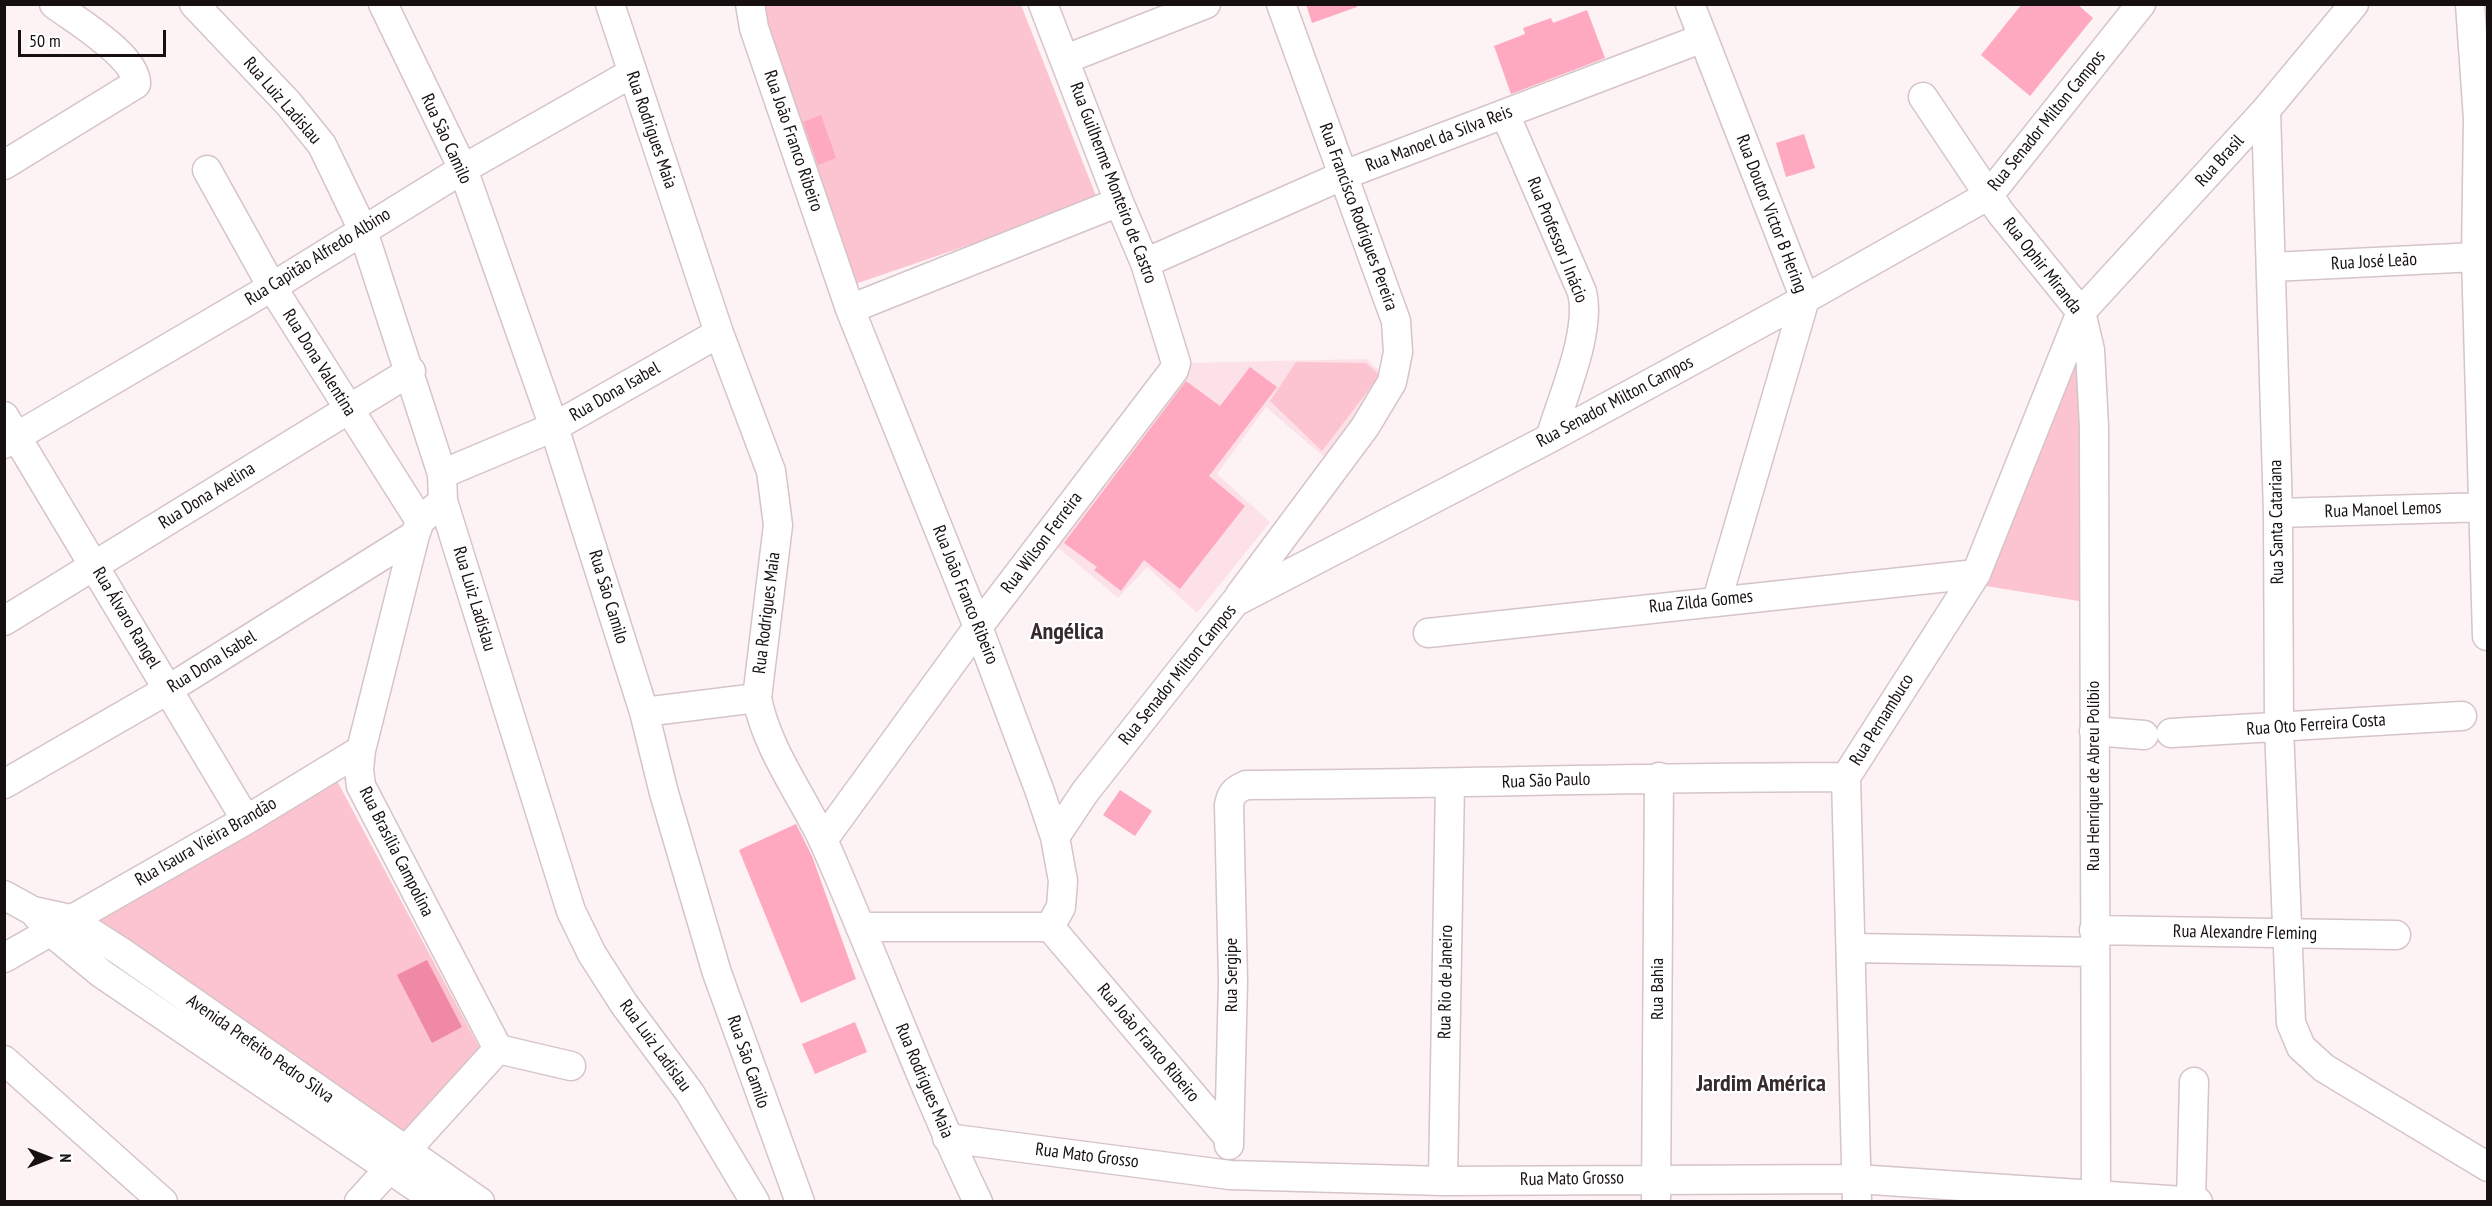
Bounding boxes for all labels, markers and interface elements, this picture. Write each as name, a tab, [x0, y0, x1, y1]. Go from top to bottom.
scale bar	[21, 18, 170, 56]
text: 50 m	[29, 29, 61, 52]
street label: Rua Senador Milton Campos	[1984, 46, 2110, 196]
street label: Rua Luiz Ladislau	[238, 53, 326, 149]
street label: Rua João Franco Ribeiro	[759, 68, 827, 214]
street label: Rua Rodrigues Maia	[621, 69, 681, 191]
street label: Rua Guilherme Monteiro de Castro	[1065, 80, 1161, 286]
street label: Rua São Camilo	[416, 91, 476, 187]
street label: Rua Manoel da Silva Reis	[1363, 101, 1515, 177]
street label: Rua Francisco Rodrigues Pereira	[1314, 120, 1402, 314]
street label: Rua Brasil	[2191, 131, 2249, 191]
street label: Rua Doutor Victor B Hering	[1731, 132, 1811, 296]
street label: Rua Professor J Inácio	[1522, 174, 1592, 306]
street label: Rua Capitão Alfredo Albino	[241, 204, 395, 310]
street label: Rua Ophir Miranda	[1998, 214, 2086, 318]
street label: Rua José Leão	[2330, 249, 2418, 275]
street label: Rua Dona Valentina	[278, 306, 360, 420]
street label: Rua Senador Milton Campos	[1533, 352, 1697, 452]
street label: Rua Dona Isabel	[566, 358, 664, 426]
street label: Rua Dona Avelina	[155, 458, 259, 534]
street label: Rua Santa Catariana	[2265, 459, 2289, 585]
street label: Rua Wilson Ferreira	[997, 488, 1087, 598]
street label: Rua Manoel Lemos	[2324, 497, 2442, 523]
street label: Rua João Franco Ribeiro	[927, 522, 1003, 668]
street label: Rua Luiz Ladislau	[448, 544, 500, 654]
street label: Rua São Camilo	[584, 548, 632, 646]
street label: Rua Rodrigues Maia	[749, 551, 785, 675]
street label: Rua Álvaro Rangel	[87, 564, 165, 672]
street label: Rua Zilda Gomes	[1648, 586, 1754, 618]
street label: Rua Senador Milton Campos	[1115, 600, 1241, 750]
district label: Angélica	[1030, 618, 1104, 646]
street label: Rua Dona Isabel	[164, 626, 260, 698]
street label: Rua Pernambuco	[1845, 670, 1919, 770]
street label: Rua Henrique de Abreu Políbio	[2083, 681, 2105, 871]
street label: Rua Oto Ferreira Costa	[2246, 709, 2386, 741]
street label: Rua São Paulo	[1501, 769, 1591, 793]
street label: Rua Brasília Campolina	[354, 783, 438, 921]
street label: Rua Isaura Vieira Brandão	[132, 793, 280, 891]
street label: Rua Alexandre Fleming	[2173, 921, 2317, 945]
street label: Rua Rio de Janeiro	[1434, 925, 1458, 1039]
street label: Rua Sergipe	[1221, 938, 1243, 1012]
street label: Rua Bahia	[1647, 958, 1669, 1020]
street label: Rua João Franco Ribeiro	[1092, 979, 1204, 1107]
street label: Avenida Prefeito Pedro Silva	[182, 990, 338, 1108]
street label: Rua Luiz Ladislau	[614, 996, 696, 1096]
street label: Rua São Camilo	[722, 1013, 774, 1111]
street label: Rua Rodrigues Maia	[890, 1020, 958, 1142]
district label: Jardim América	[1696, 1070, 1826, 1098]
north arrow	[18, 1128, 78, 1188]
street label: Rua Mato Grosso	[1034, 1139, 1140, 1173]
text: N	[56, 1154, 76, 1162]
street label: Rua Mato Grosso	[1520, 1167, 1624, 1191]

